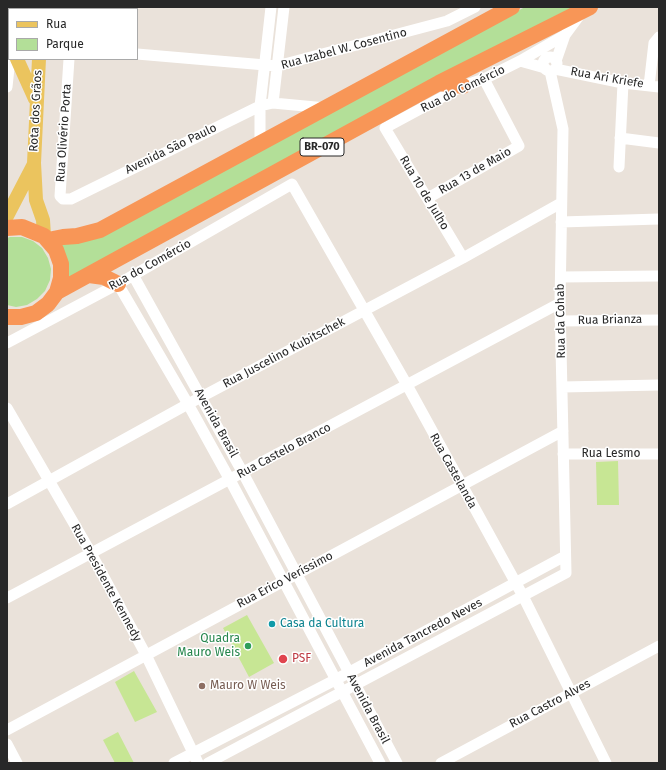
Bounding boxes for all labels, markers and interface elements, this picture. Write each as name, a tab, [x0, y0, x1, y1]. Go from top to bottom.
legend	[8, 8, 138, 60]
text: Rua	[46, 17, 67, 31]
street label: Rua Izabel W. Cosentino	[280, 25, 408, 73]
text: Parque	[46, 37, 84, 51]
street label: Rua do Comércio	[418, 62, 508, 116]
street label: Rua Ari Kriefe	[569, 64, 645, 92]
street label: Rota dos Grãos	[27, 70, 45, 152]
street label: Rua Olivério Porta	[53, 83, 75, 183]
street label: Avenida São Paulo	[123, 121, 219, 177]
road number: BR-070	[300, 138, 344, 156]
street label: Rua 13 de Maio	[436, 144, 514, 198]
street label: Rua 10 de Julho	[396, 153, 452, 233]
street label: Rua do Comércio	[106, 236, 194, 294]
street label: Rua da Cohab	[553, 283, 569, 359]
street label: Rua Brianza	[578, 312, 642, 328]
street label: Rua Juscelino Kubitschek	[220, 315, 348, 391]
street label: Avenida Brasil	[191, 386, 241, 460]
street label: Rua Castelo Branco	[234, 420, 334, 482]
street label: Rua Castelanda	[426, 431, 480, 511]
street label: Rua Lesmo	[581, 447, 641, 461]
street label: Rua Presidente Kennedy	[68, 522, 144, 644]
street label: Rua Erico Veríssimo	[235, 549, 335, 611]
street label: Avenida Tancredo Neves	[361, 596, 485, 670]
place label: Casa da Cultura	[280, 617, 364, 631]
marker: Casa da Cultura	[267, 619, 277, 629]
place label: Quadra Mauro Weis	[177, 632, 240, 660]
marker: Quadra Mauro Weis	[243, 641, 253, 651]
place label: PSF	[292, 652, 311, 666]
marker: PSF	[277, 653, 289, 665]
street label: Avenida Brasil	[344, 672, 392, 746]
street label: Rua Castro Alves	[507, 677, 593, 731]
place label: Mauro W Weis	[210, 679, 286, 693]
marker: Mauro W Weis	[197, 681, 207, 691]

